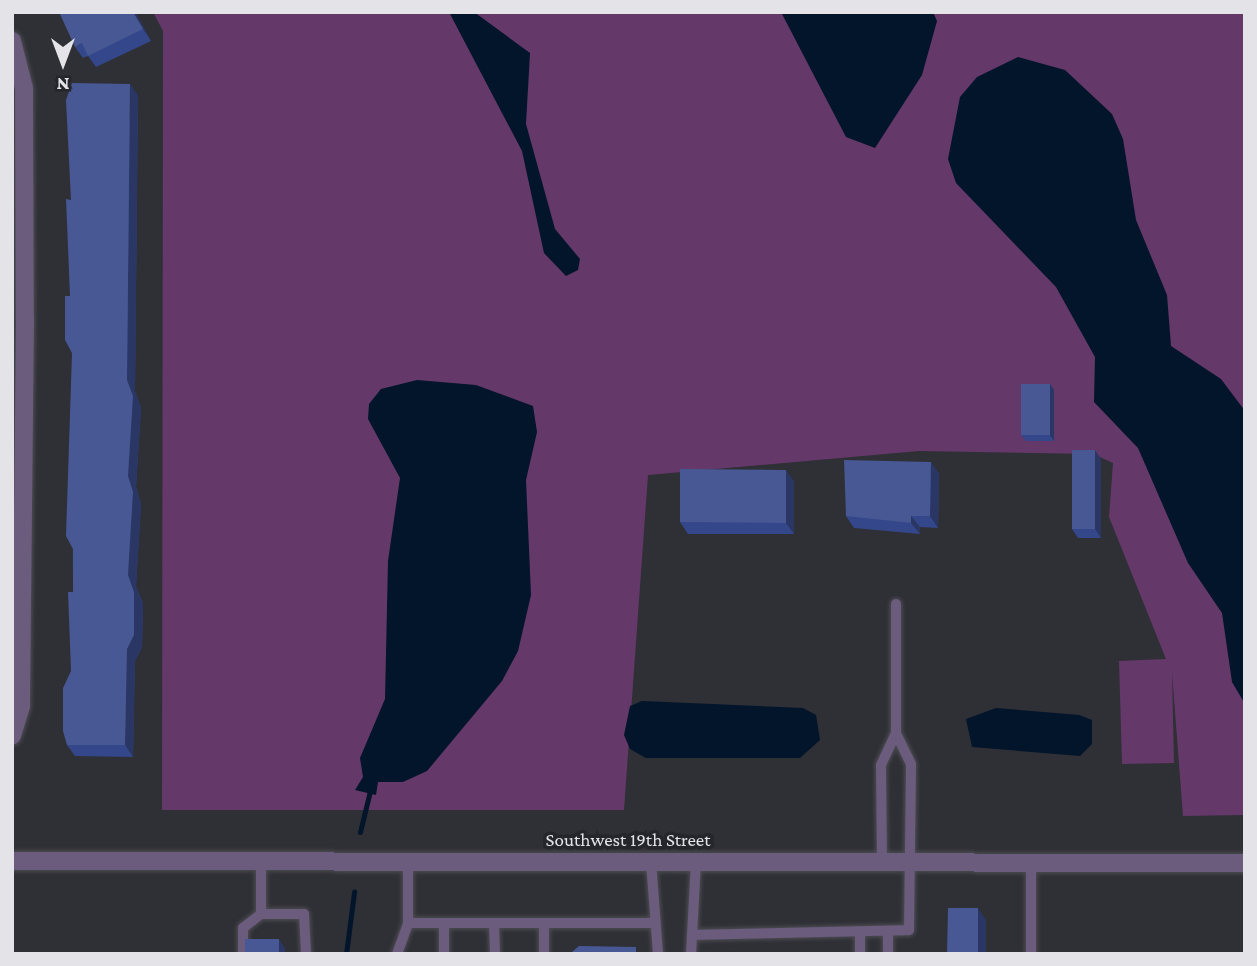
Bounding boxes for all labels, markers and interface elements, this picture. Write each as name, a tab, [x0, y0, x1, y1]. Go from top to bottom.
north arrow	[28, 28, 98, 98]
text: N	[57, 74, 69, 95]
street label: Southwest 19th Street	[546, 829, 710, 851]

